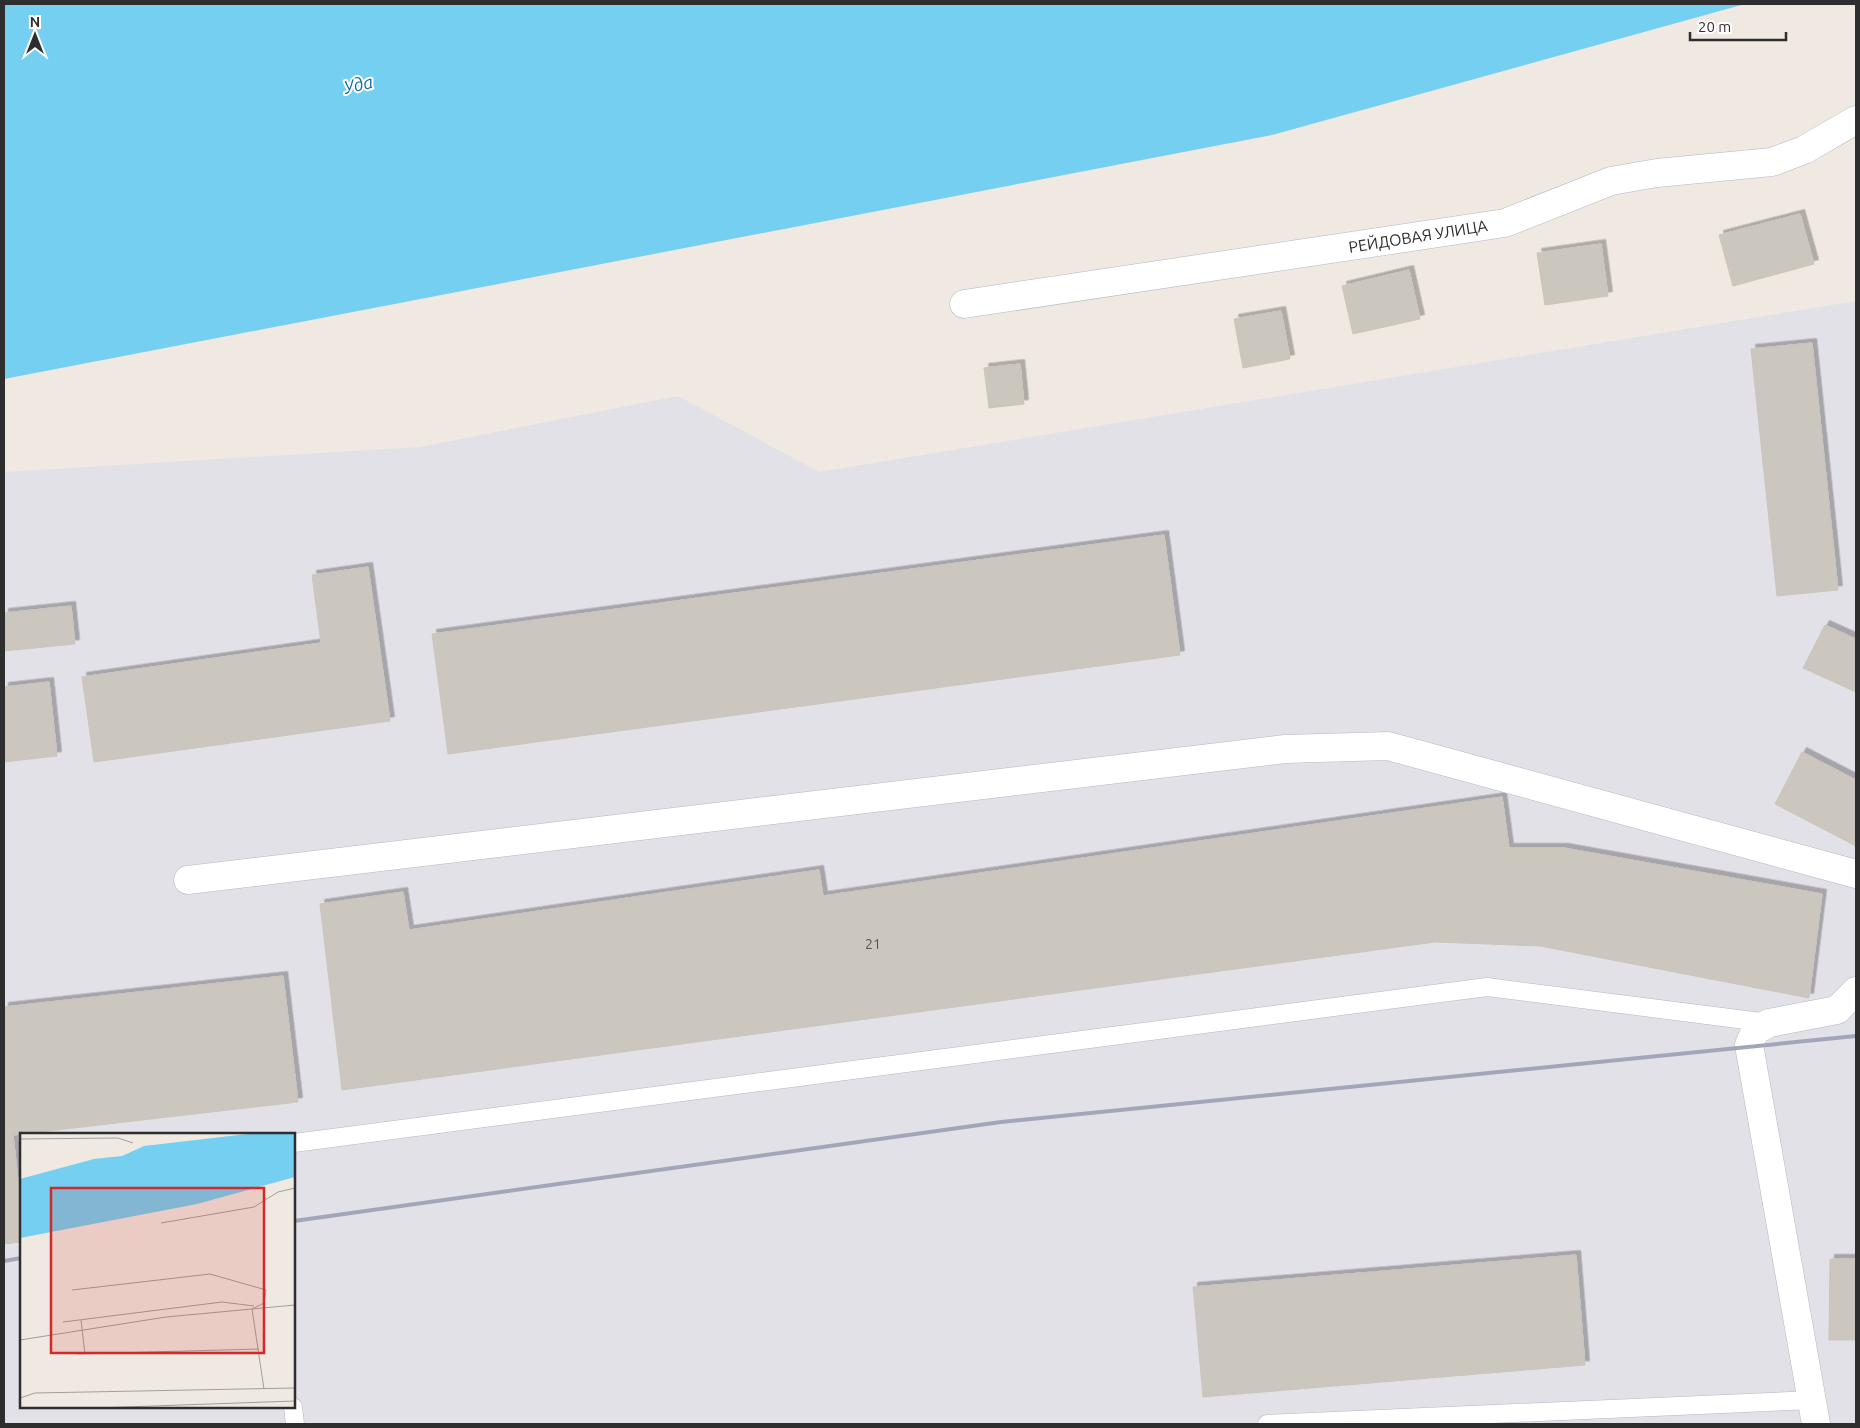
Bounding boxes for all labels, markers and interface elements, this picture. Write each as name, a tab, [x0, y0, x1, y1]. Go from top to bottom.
north arrow	[10, 10, 60, 60]
scale bar	[1690, 10, 1786, 42]
text: N	[30, 14, 40, 30]
text: 20 m	[1698, 18, 1731, 35]
water label: Уда	[340, 71, 375, 97]
street label: РЕЙДОВАЯ УЛИЦА	[1347, 215, 1489, 256]
house number: 21	[865, 936, 881, 952]
inset map	[20, 1133, 295, 1408]

